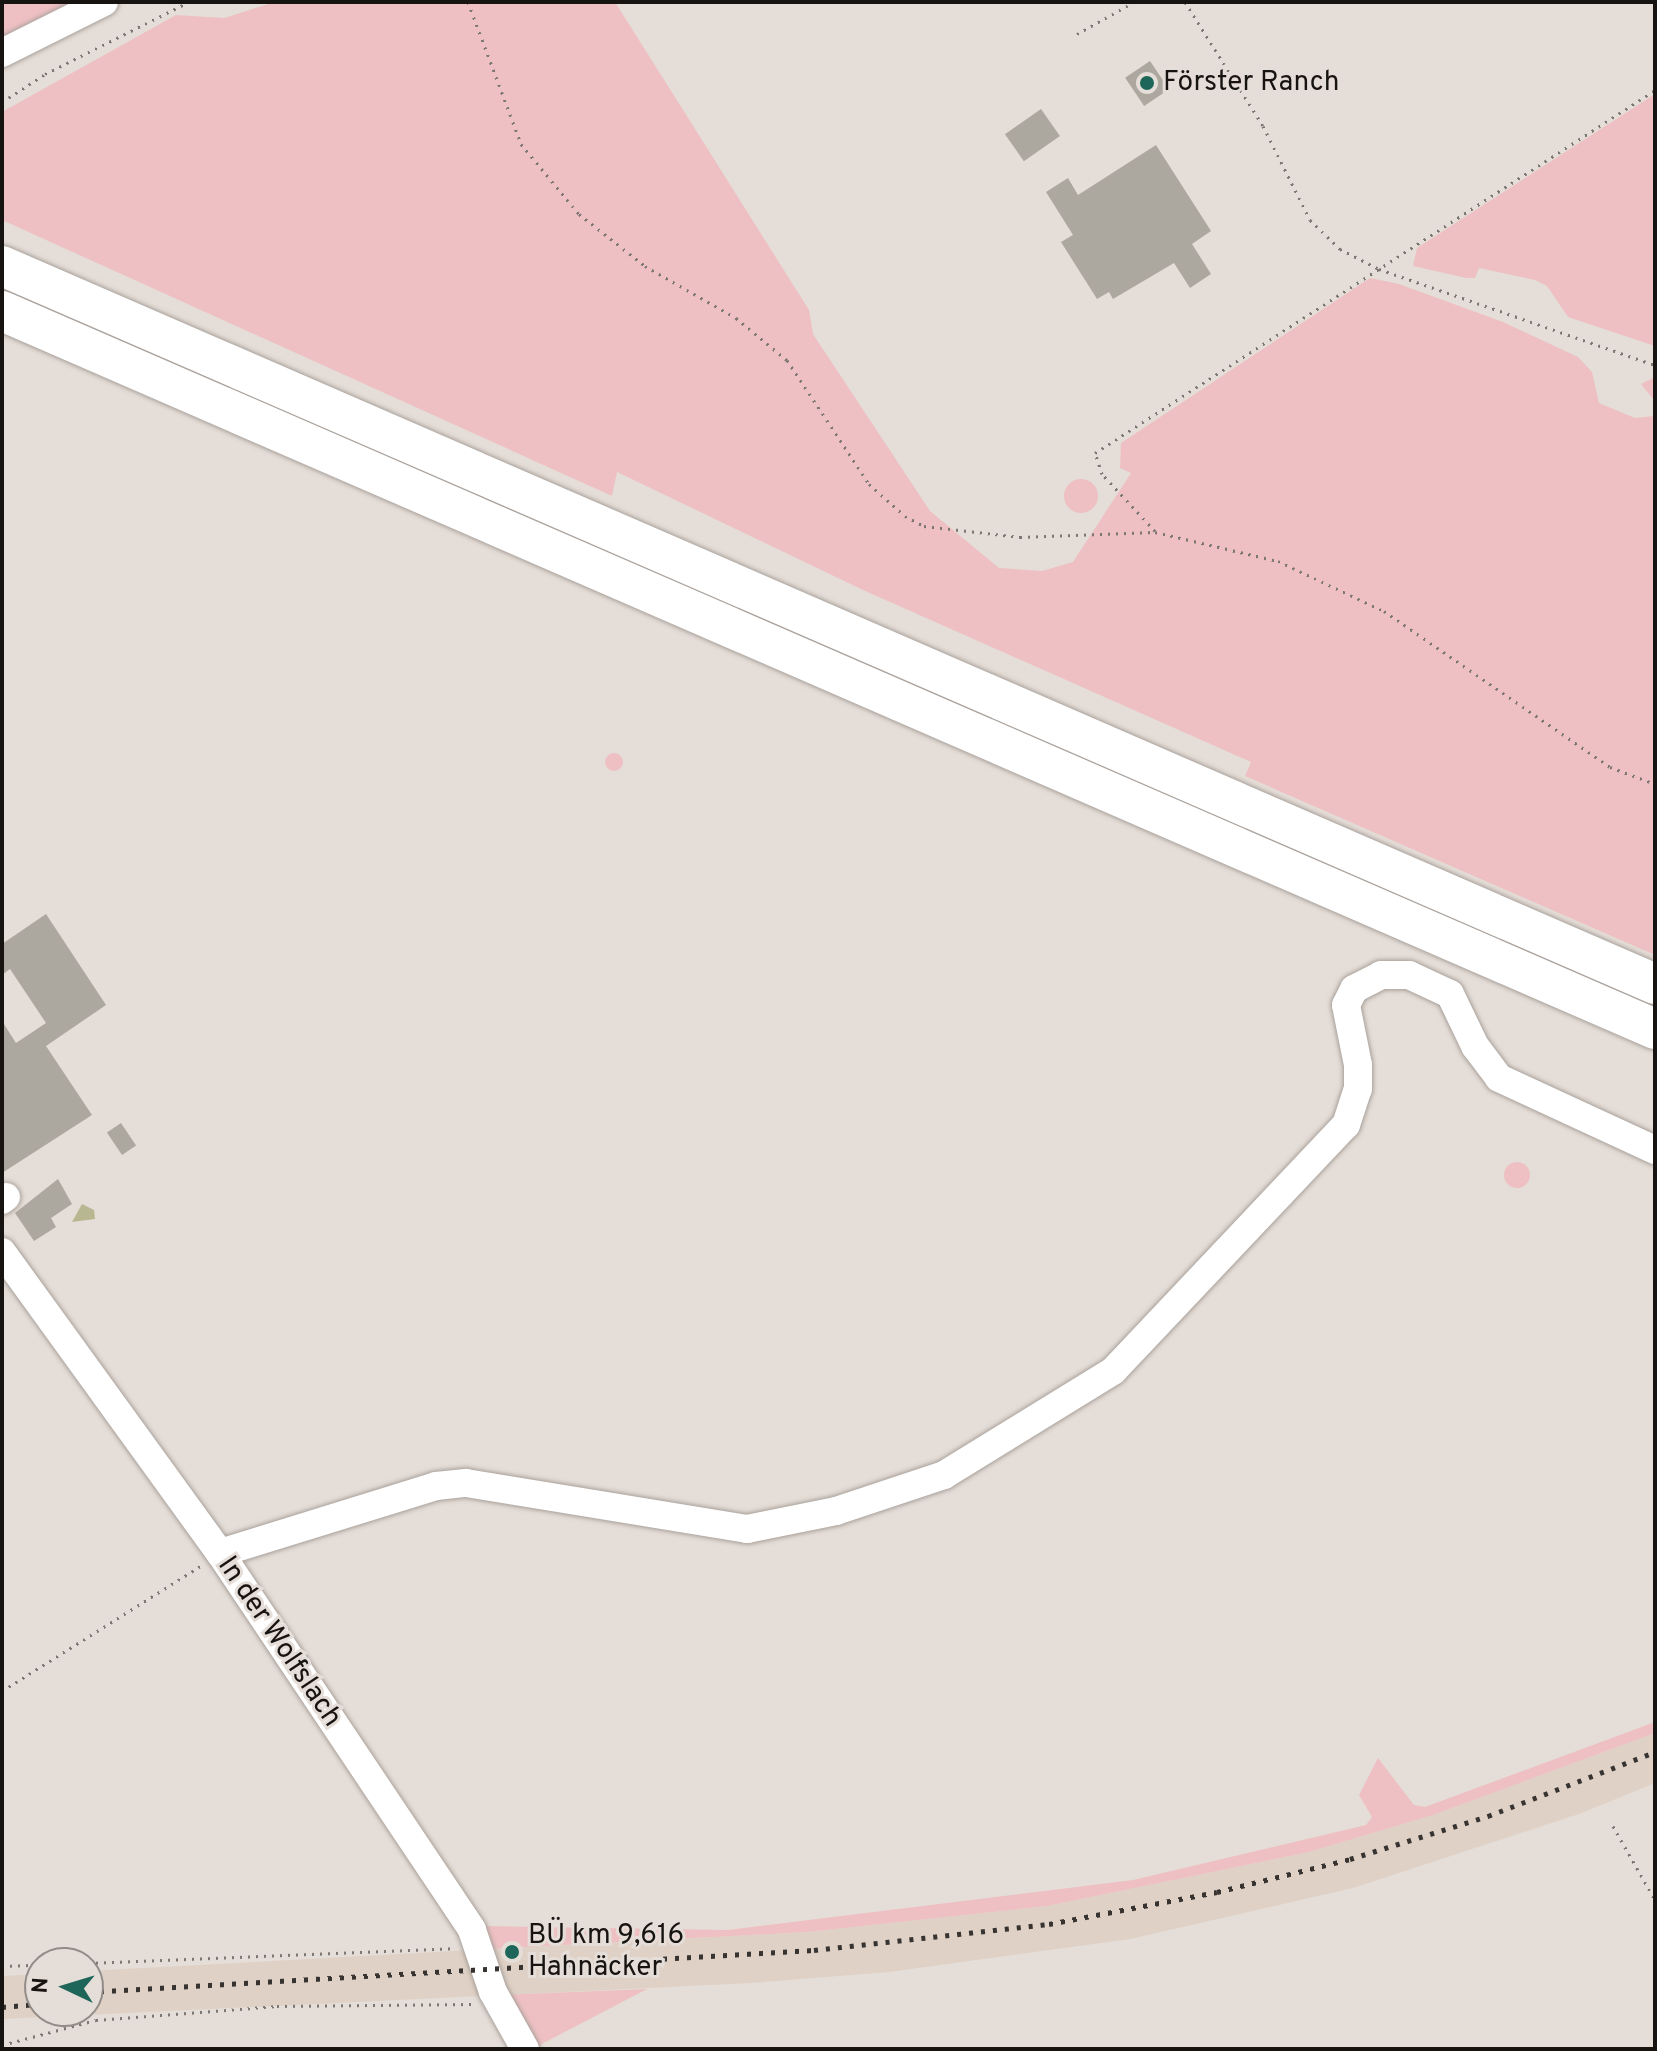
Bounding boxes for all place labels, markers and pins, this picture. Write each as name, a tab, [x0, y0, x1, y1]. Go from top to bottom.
place label: Förster Ranch	[1163, 66, 1339, 100]
marker: Förster Ranch	[1138, 74, 1156, 92]
place label: BÜ km 9,616 Hahnäcker	[528, 1919, 684, 1985]
marker: BÜ km 9,616 Hahnäcker	[503, 1943, 521, 1961]

